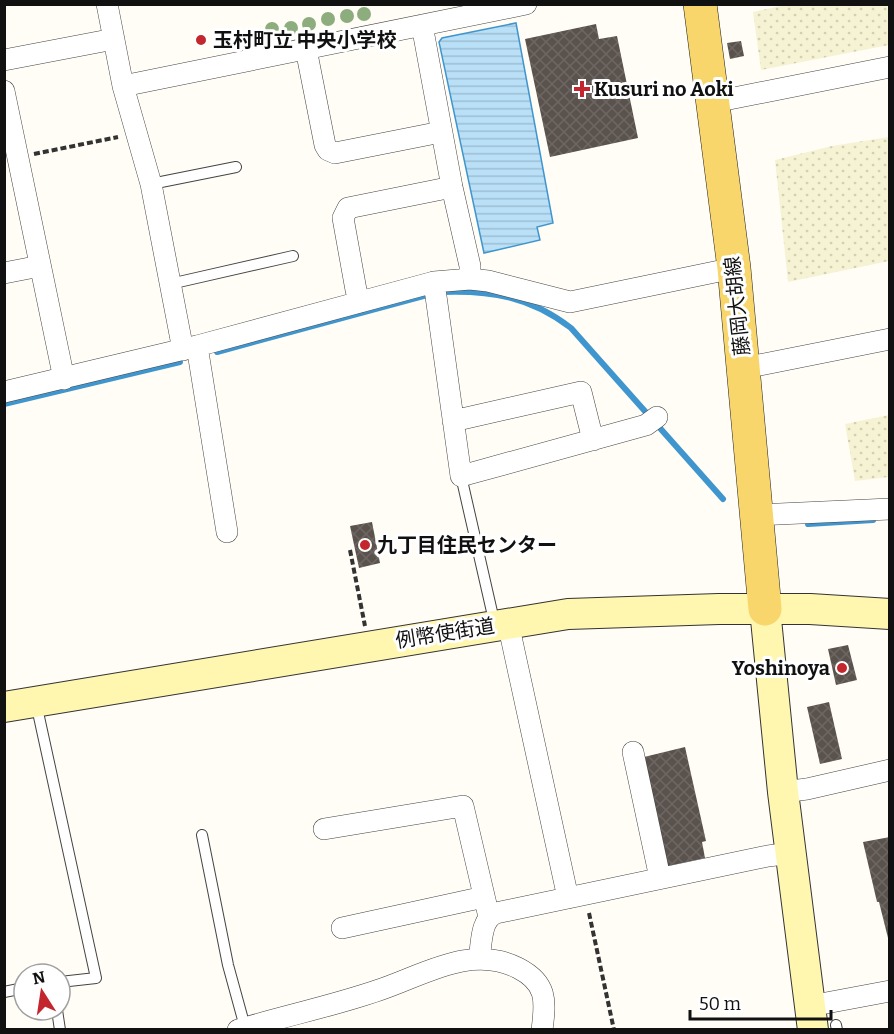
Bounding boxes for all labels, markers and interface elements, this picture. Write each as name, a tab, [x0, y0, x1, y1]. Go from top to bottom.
place label: 玉村町立 中央小学校	[213, 28, 397, 52]
marker: 玉村町立 中央小学校	[194, 33, 208, 47]
place label: Kusuri no Aoki	[594, 77, 734, 101]
marker: Kusuri no Aoki	[575, 82, 589, 96]
street label: 藤岡大胡線	[720, 255, 754, 357]
place label: 九丁目住民センター	[377, 533, 557, 557]
marker: 九丁目住民センター	[358, 538, 372, 552]
street label: 例幣使街道	[394, 613, 496, 653]
place label: Yoshinoya	[732, 656, 830, 680]
marker: Yoshinoya	[835, 661, 849, 675]
north arrow	[12, 962, 72, 1022]
text: N	[31, 967, 47, 988]
scale bar	[690, 983, 831, 1021]
text: 50 m	[699, 993, 741, 1015]

